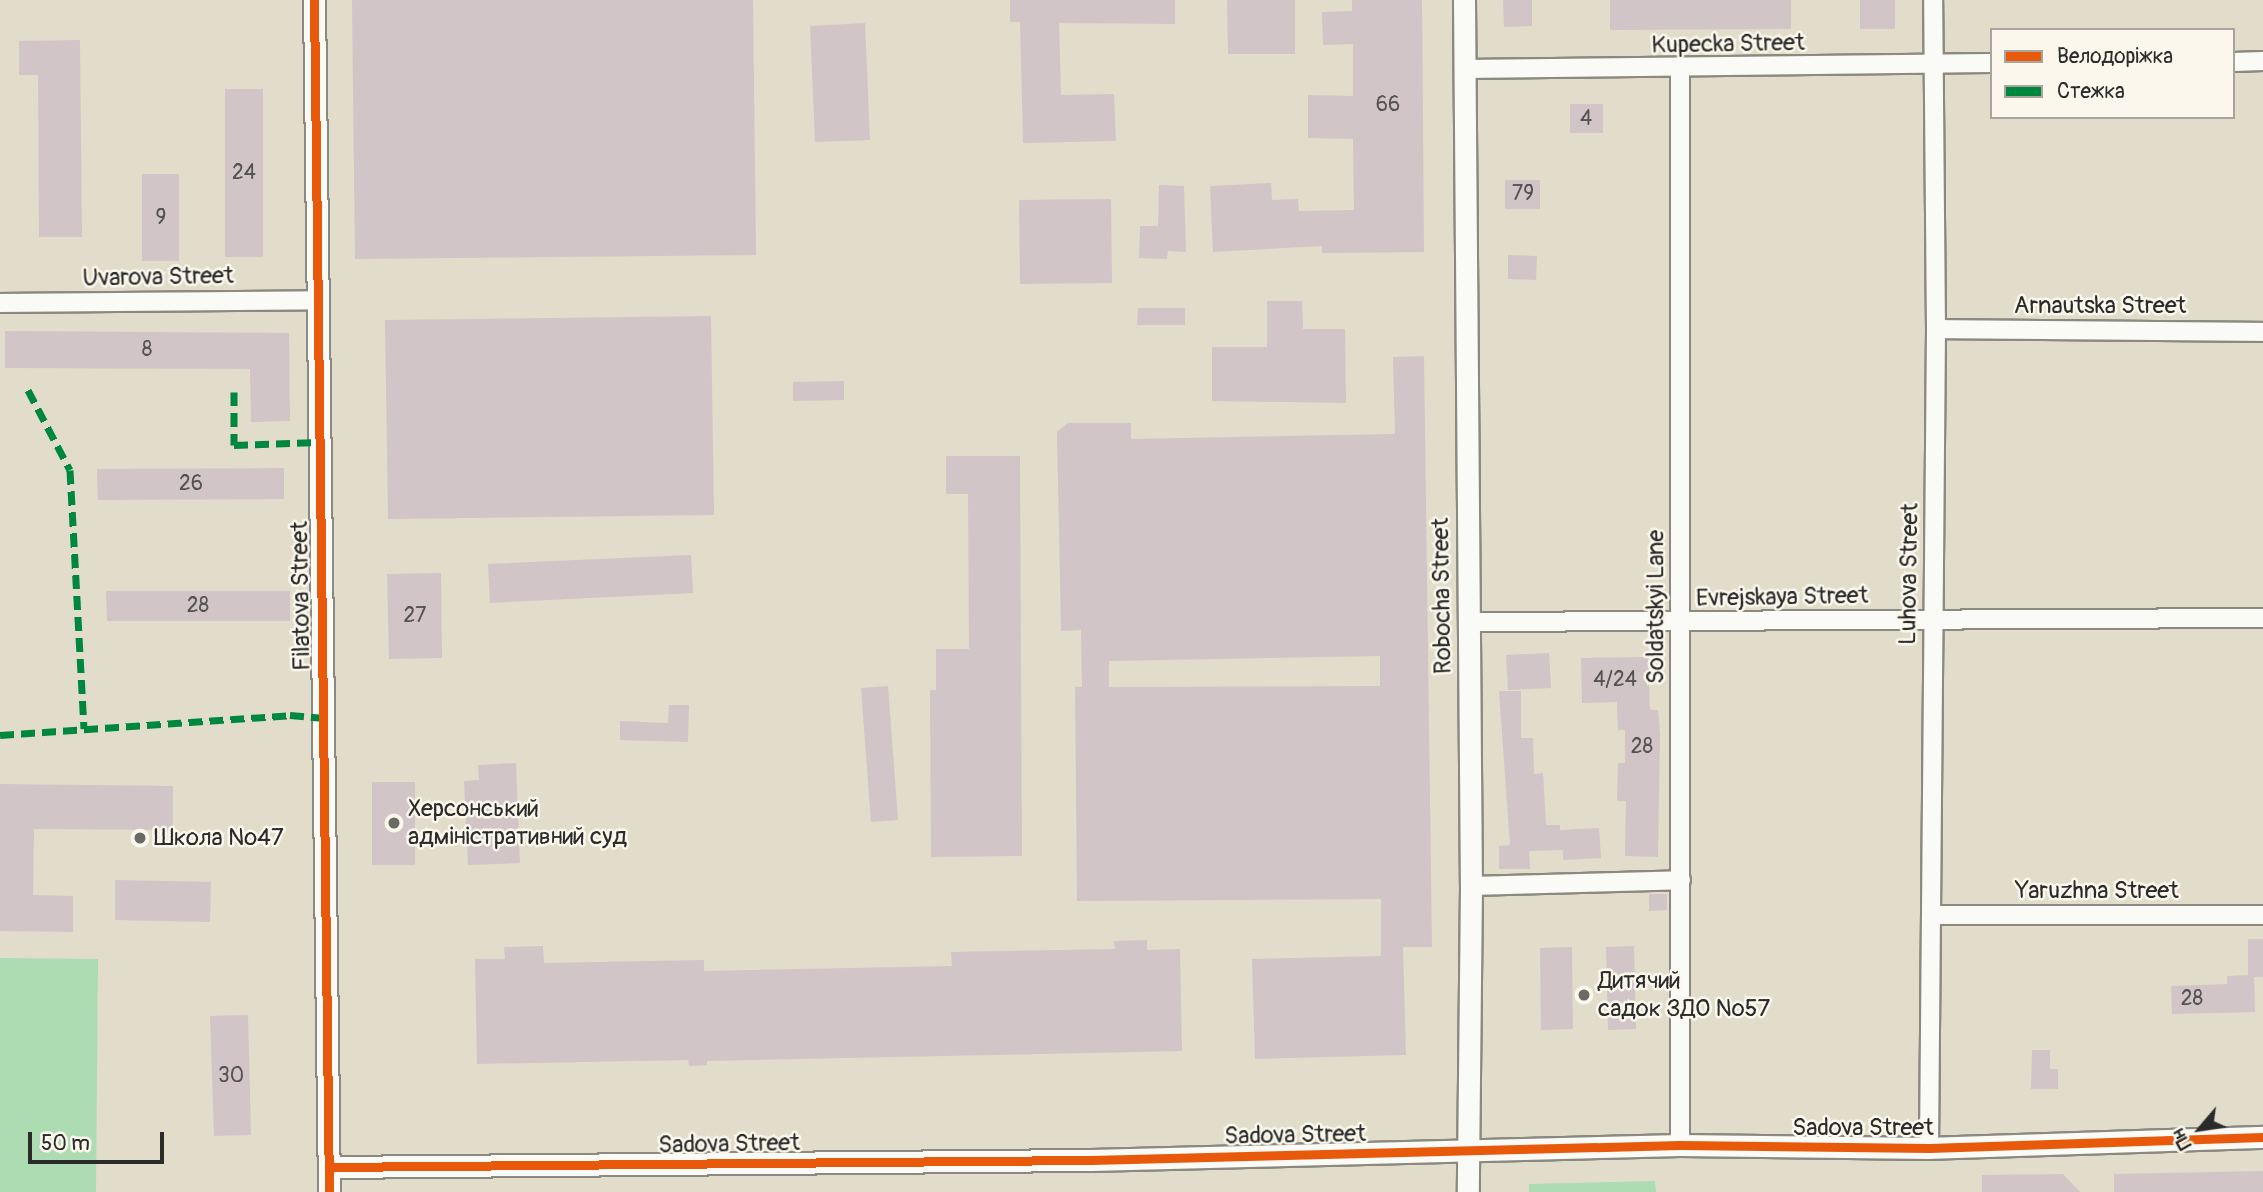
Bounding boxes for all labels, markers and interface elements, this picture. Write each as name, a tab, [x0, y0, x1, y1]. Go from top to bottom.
street label: Kupecka Street	[1651, 28, 1805, 60]
legend	[1990, 28, 2235, 119]
text: Велодоріжка	[2057, 43, 2173, 70]
text: Стежка	[2057, 78, 2125, 105]
house number: 66	[1376, 92, 1400, 118]
house number: 4	[1580, 106, 1592, 132]
house number: 24	[232, 160, 256, 186]
house number: 79	[1512, 181, 1534, 207]
house number: 9	[156, 205, 166, 231]
street label: Uvarova Street	[82, 261, 234, 293]
street label: Arnautska Street	[2014, 292, 2186, 320]
house number: 8	[142, 337, 152, 363]
house number: 26	[179, 471, 203, 497]
street label: Luhova Street	[1893, 503, 1925, 645]
street label: Robocha Street	[1426, 518, 1458, 674]
street label: Filatova Street	[285, 521, 317, 671]
street label: Soldatskyi Lane	[1642, 530, 1670, 684]
street label: Evrejskaya Street	[1696, 581, 1868, 613]
house number: 28	[187, 593, 209, 619]
house number: 27	[404, 603, 426, 629]
house number: 4/24	[1593, 667, 1637, 693]
house number: 28	[1631, 734, 1653, 760]
place label: Херсонський адміністративний суд	[408, 795, 627, 851]
marker: Херсонський адміністративний суд	[386, 815, 402, 831]
place label: Школа №47	[154, 824, 284, 852]
marker: Школа №47	[132, 830, 148, 846]
street label: Yaruzhna Street	[2015, 877, 2179, 905]
place label: Дитячий садок ЗДО №57	[1598, 967, 1770, 1023]
house number: 28	[2181, 986, 2203, 1012]
marker: Дитячий садок ЗДО №57	[1576, 987, 1592, 1003]
house number: 30	[218, 1063, 244, 1089]
north arrow	[2165, 1094, 2235, 1164]
street label: Sadova Street	[1792, 1114, 1934, 1142]
scale bar	[32, 1118, 168, 1162]
street label: Sadova Street	[1224, 1119, 1366, 1151]
text: Пн	[2166, 1124, 2197, 1154]
street label: Sadova Street	[658, 1128, 800, 1160]
text: 50 m	[41, 1130, 90, 1157]

